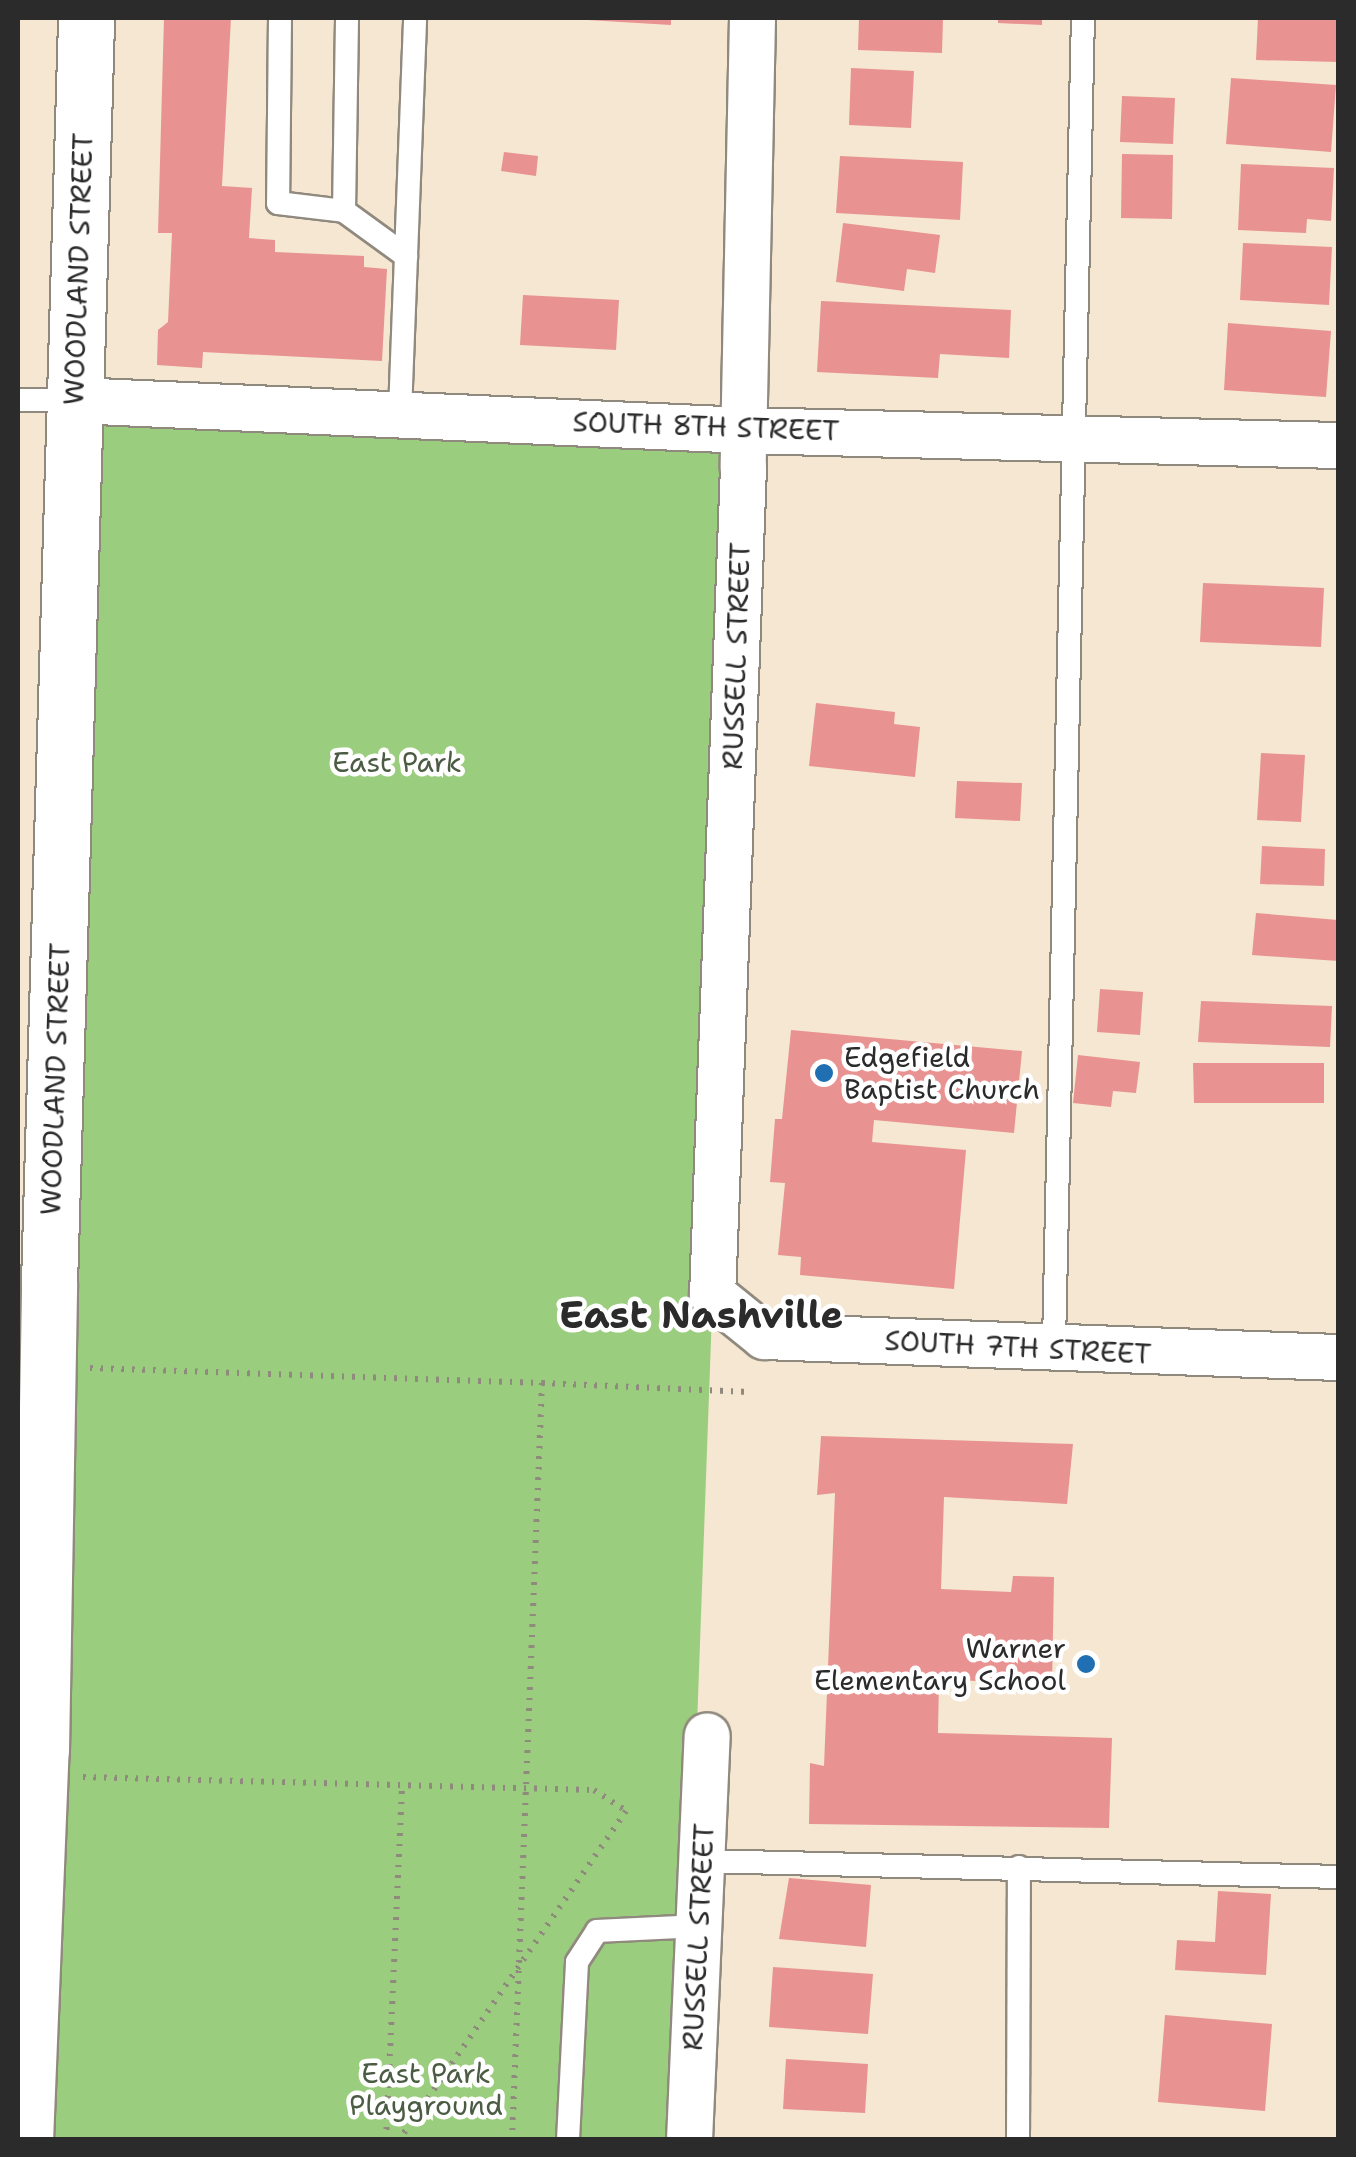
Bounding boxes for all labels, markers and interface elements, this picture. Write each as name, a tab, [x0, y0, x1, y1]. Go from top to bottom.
street label: WOODLAND STREET	[56, 132, 100, 406]
street label: SOUTH 8TH STREET	[572, 405, 840, 447]
street label: RUSSELL STREET	[715, 542, 757, 770]
park label: East Park	[332, 745, 462, 779]
street label: WOODLAND STREET	[33, 942, 77, 1216]
place label: Edgefield Baptist Church	[844, 1040, 1040, 1106]
marker: Edgefield Baptist Church	[813, 1062, 835, 1084]
district label: East Nashville	[559, 1292, 843, 1338]
street label: SOUTH 7TH STREET	[884, 1323, 1152, 1371]
place label: Warner Elementary School	[814, 1631, 1066, 1697]
marker: Warner Elementary School	[1075, 1653, 1097, 1675]
street label: RUSSELL STREET	[675, 1822, 721, 2052]
park label: East Park Playground	[349, 2056, 503, 2122]

